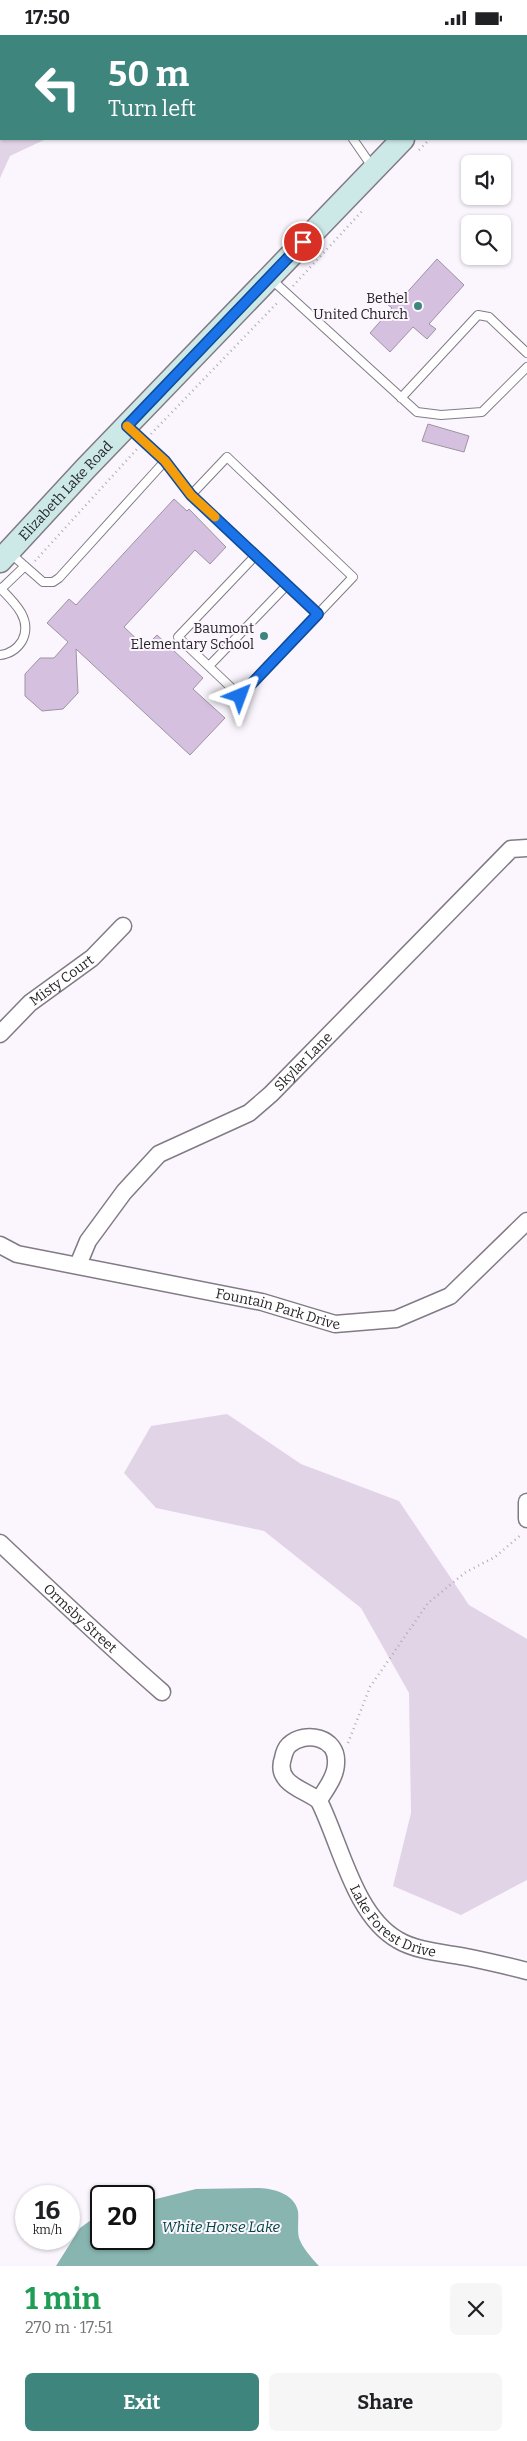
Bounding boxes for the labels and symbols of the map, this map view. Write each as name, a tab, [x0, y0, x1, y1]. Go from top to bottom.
pin	[282, 221, 324, 263]
place label: Bethel United Church	[313, 290, 408, 323]
marker: Bethel United Church	[412, 300, 424, 312]
street label: Elizabeth Lake Road	[15, 438, 116, 544]
place label: Baumont Elementary School	[131, 620, 254, 653]
marker: Baumont Elementary School	[258, 630, 270, 642]
position arrow	[213, 669, 265, 721]
street label: Misty Court	[26, 952, 97, 1010]
street label: Skylar Lane	[271, 1029, 336, 1095]
street label: Fountain Park Drive	[214, 1285, 341, 1333]
street label: Ormsby Street	[40, 1580, 120, 1657]
street label: Lake Forest Drive	[346, 1882, 437, 1961]
speed limit sign: 20	[90, 2185, 155, 2250]
water label: White Horse Lake	[162, 2218, 281, 2236]

